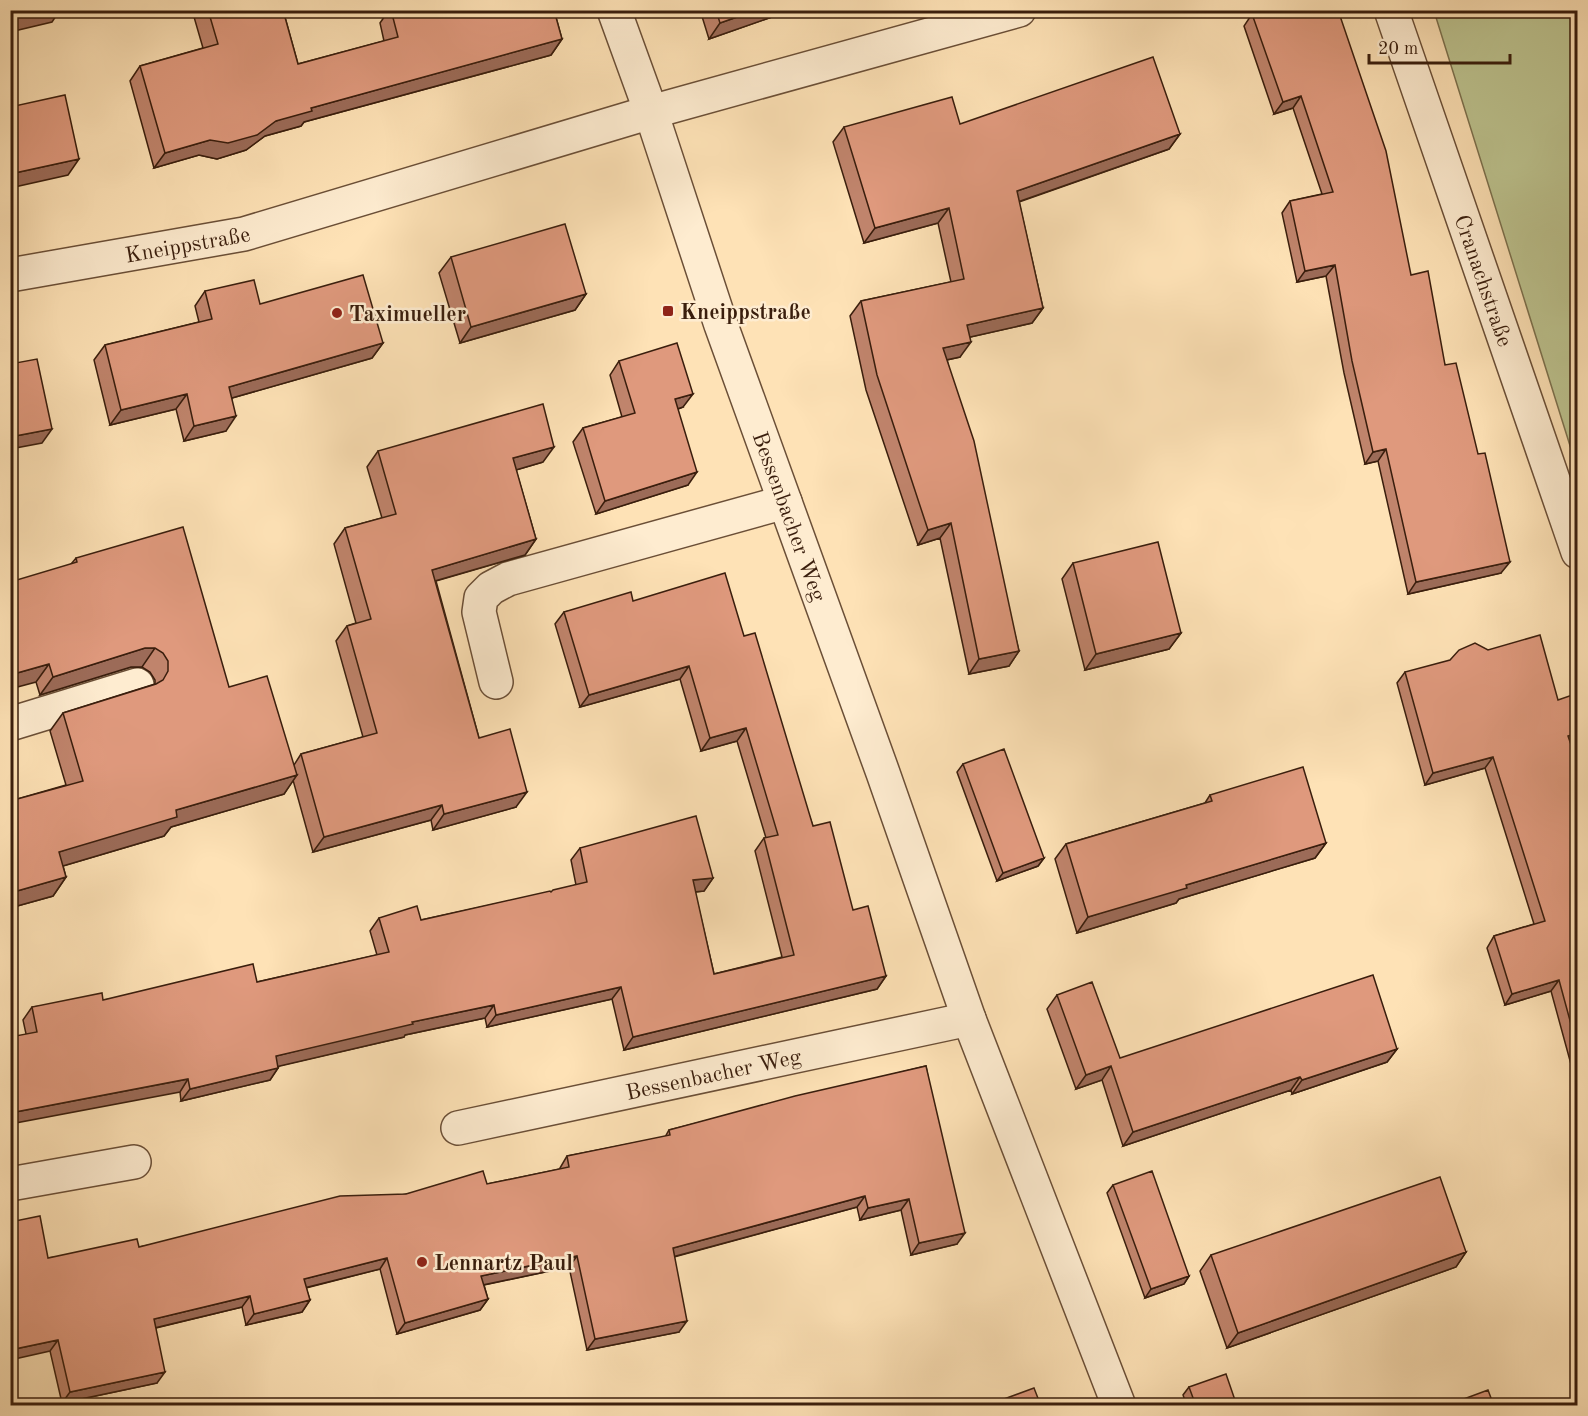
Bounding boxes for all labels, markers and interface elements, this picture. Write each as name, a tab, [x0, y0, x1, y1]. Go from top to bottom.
scale bar	[1369, 27, 1510, 65]
text: 20 m	[1378, 40, 1418, 58]
street label: Cranachstraße	[1450, 212, 1515, 350]
street label: Kneippstraße	[124, 224, 253, 268]
place label: Kneippstraße	[680, 302, 811, 324]
place label: Taximueller	[349, 304, 466, 326]
marker: Kneippstraße	[661, 304, 675, 318]
marker: Taximueller	[330, 306, 344, 320]
street label: Bessenbacher Weg	[747, 429, 829, 605]
street label: Bessenbacher Weg	[624, 1046, 804, 1105]
place label: Lennartz Paul	[434, 1253, 573, 1275]
marker: Lennartz Paul	[415, 1255, 429, 1269]

